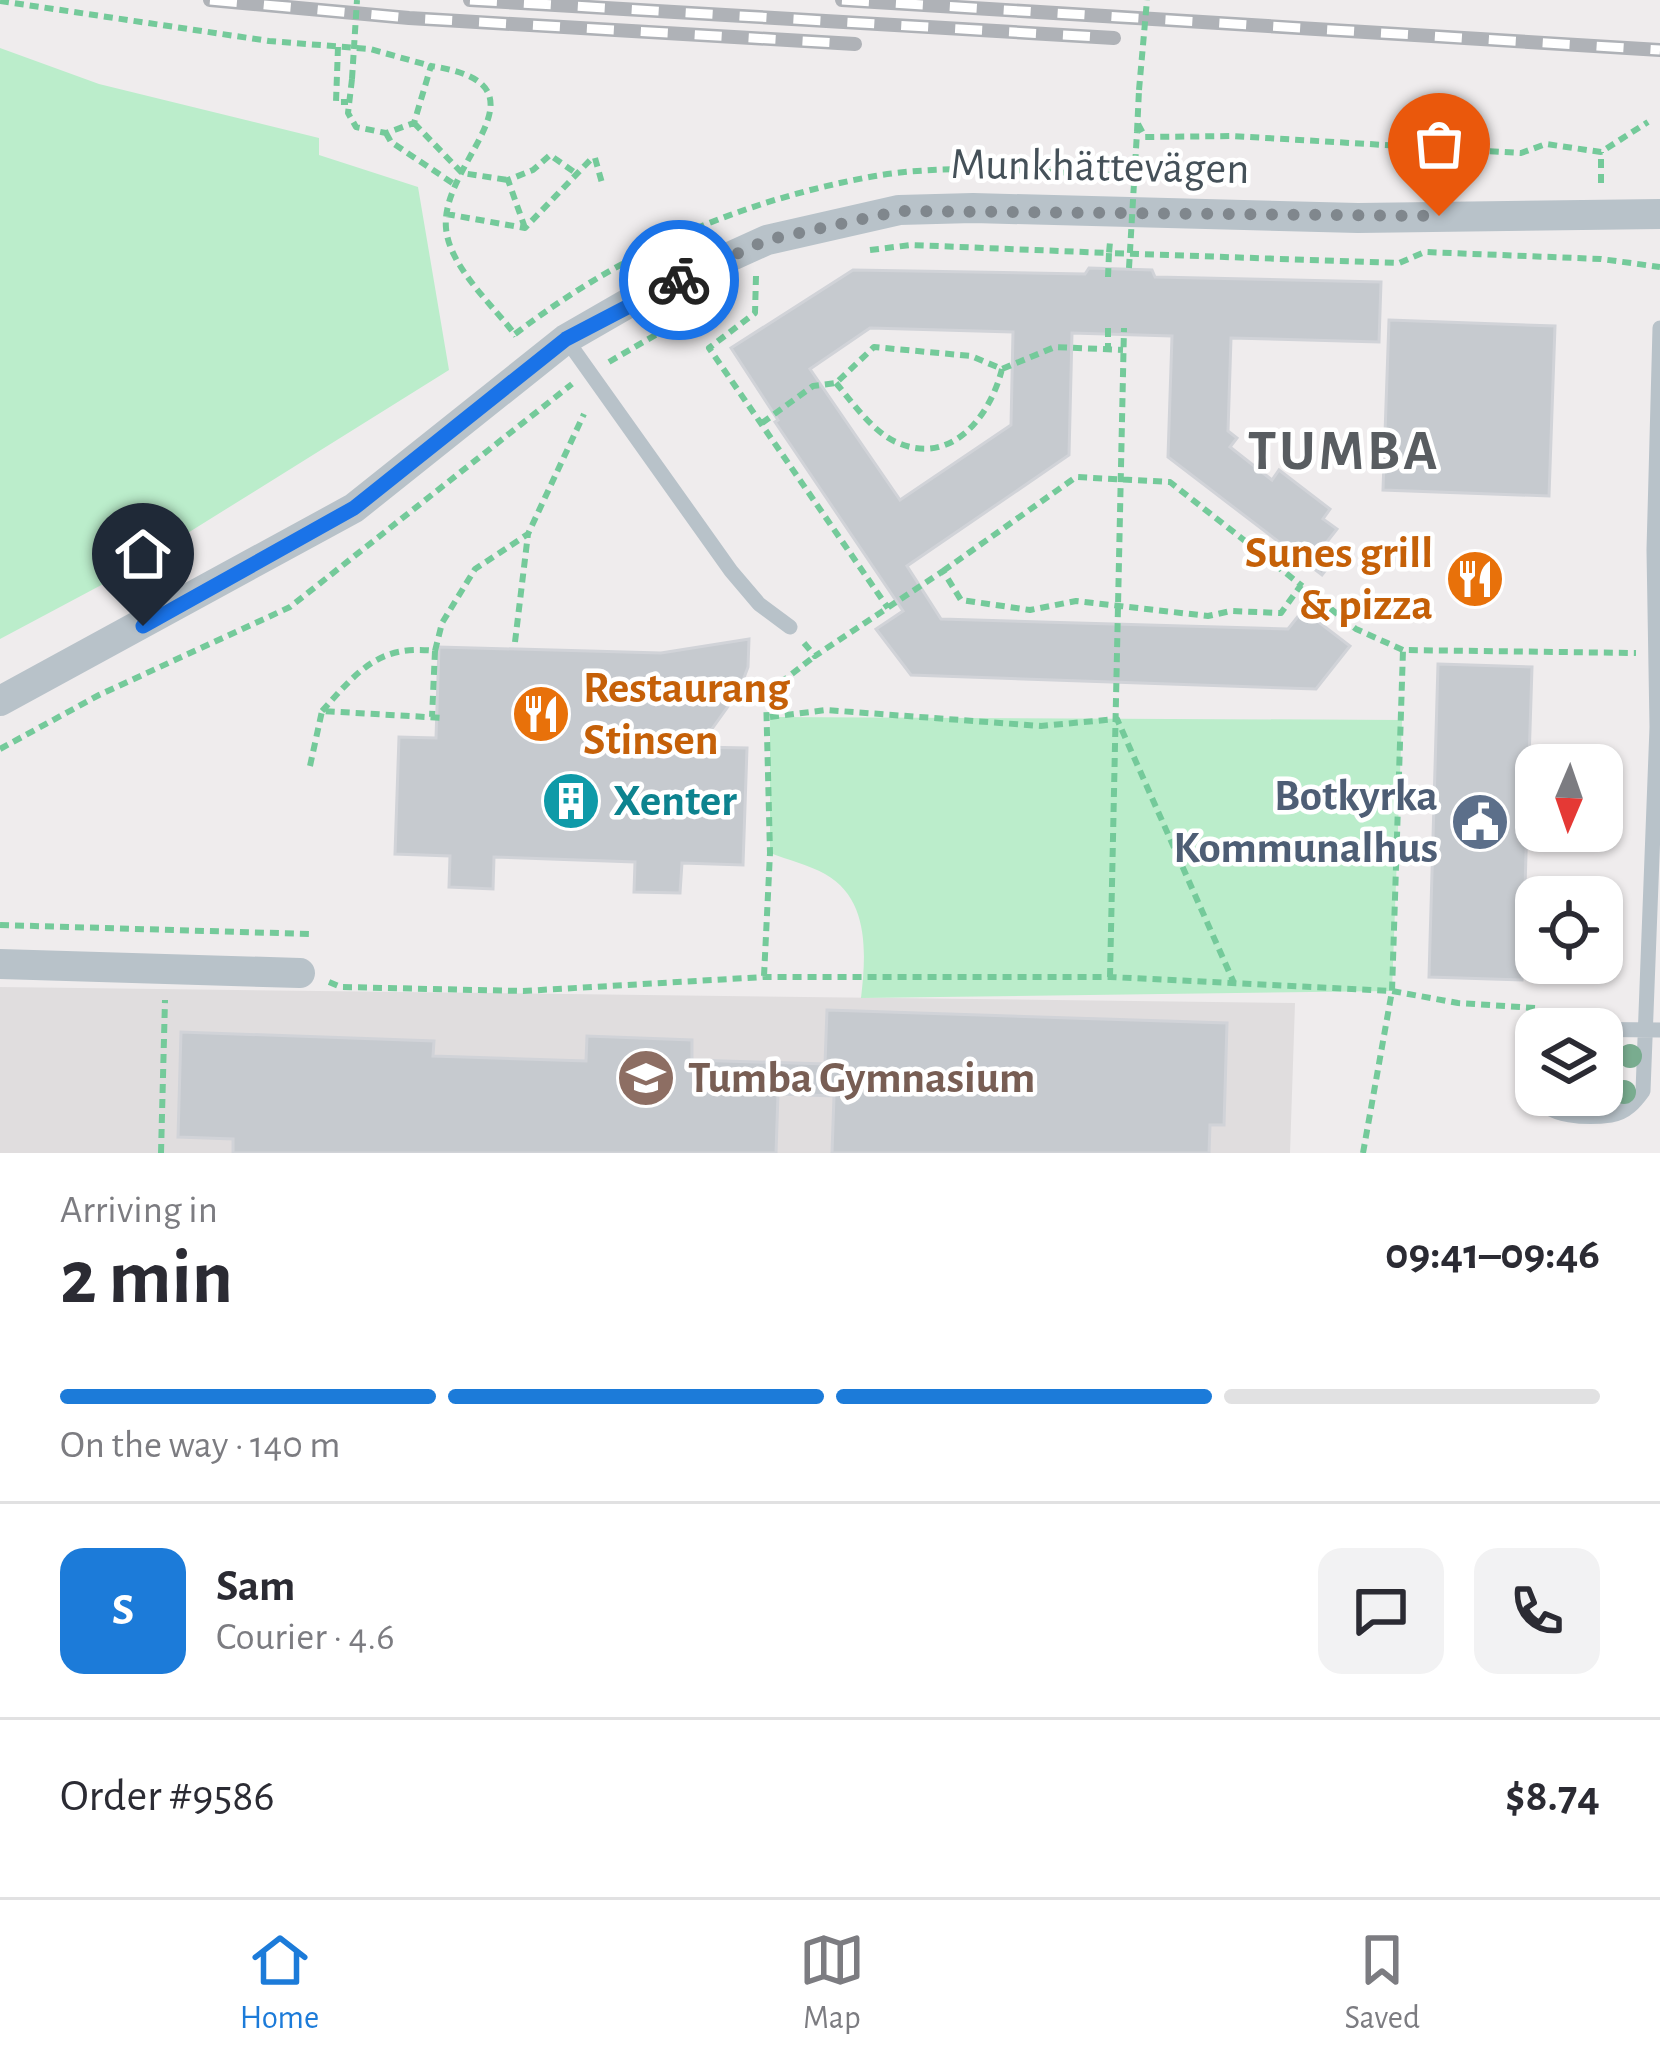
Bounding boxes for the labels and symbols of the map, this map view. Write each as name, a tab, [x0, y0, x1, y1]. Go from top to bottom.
pin	[1388, 93, 1490, 216]
street label: Munkhättevägen	[950, 142, 1250, 192]
courier	[619, 220, 739, 340]
district label: TUMBA	[1248, 423, 1440, 480]
pin	[92, 503, 194, 626]
place label: Sunes grill & pizza	[1245, 531, 1433, 628]
restaurant icon: Sunes grill & pizza	[1444, 548, 1506, 610]
place label: Restaurang Stinsen	[583, 666, 790, 763]
restaurant icon: Restaurang Stinsen	[510, 683, 572, 745]
north arrow	[1515, 744, 1623, 852]
building icon: Xenter	[540, 770, 602, 832]
place label: Botkyrka Kommunalhus	[1173, 774, 1438, 871]
place label: Xenter	[613, 779, 737, 824]
public building icon: Botkyrka Kommunalhus	[1449, 791, 1511, 853]
school or university icon: Tumba Gymnasium	[615, 1047, 677, 1109]
place label: Tumba Gymnasium	[688, 1056, 1035, 1101]

